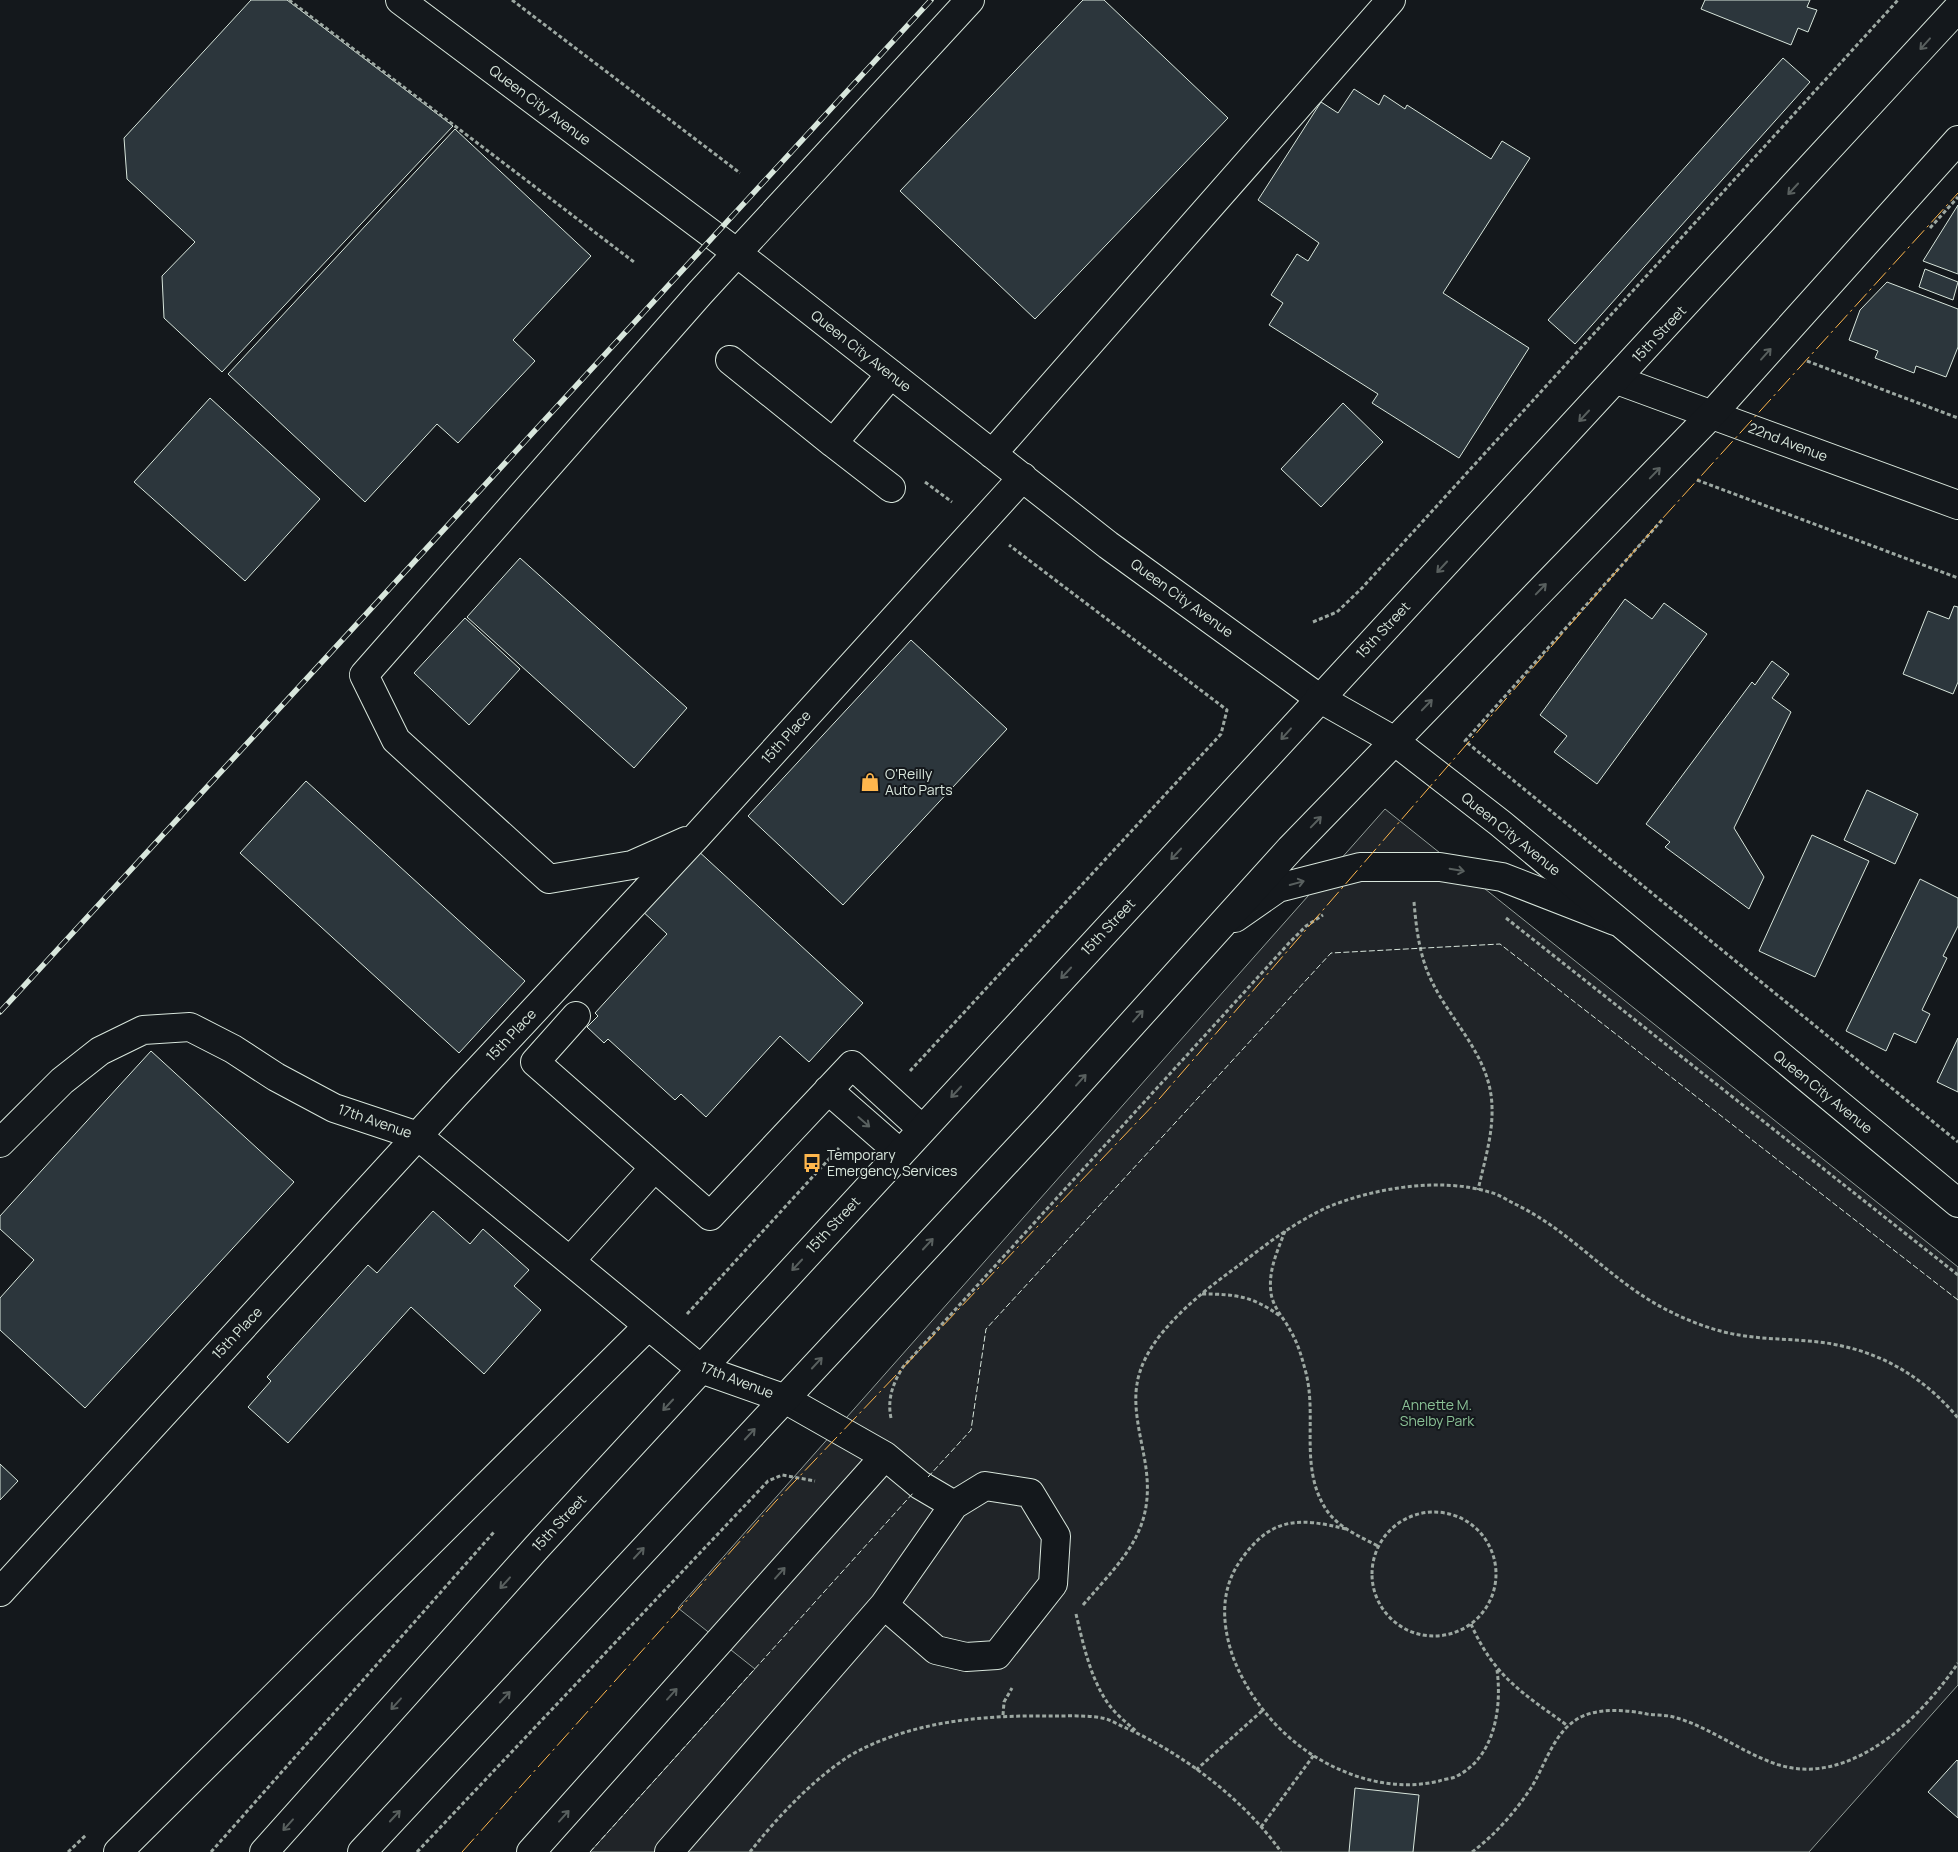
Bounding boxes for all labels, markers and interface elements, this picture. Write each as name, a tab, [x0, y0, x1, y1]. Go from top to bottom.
one-way arrow	[1919, 38, 1931, 51]
street label: Queen City Avenue	[486, 60, 595, 149]
one-way arrow	[1787, 182, 1798, 195]
street label: 15th Street	[1627, 301, 1690, 366]
street label: Queen City Avenue	[807, 305, 915, 396]
one-way arrow	[1760, 348, 1772, 361]
one-way arrow	[1578, 409, 1589, 422]
street label: 22nd Avenue	[1746, 418, 1830, 465]
one-way arrow	[1649, 466, 1661, 479]
street label: Queen City Avenue	[1127, 554, 1237, 641]
one-way arrow	[1436, 561, 1448, 573]
one-way arrow	[1535, 583, 1547, 595]
street label: 15th Street	[1351, 597, 1414, 662]
one-way arrow	[1421, 699, 1433, 711]
street label: 15th Place	[757, 706, 815, 767]
one-way arrow	[1280, 728, 1292, 741]
place label: O'Reilly Auto Parts	[885, 764, 953, 799]
shop icon: O'Reilly Auto Parts	[859, 771, 881, 793]
street label: Queen City Avenue	[1458, 788, 1565, 880]
one-way arrow	[1310, 815, 1322, 828]
one-way arrow	[1170, 847, 1182, 860]
one-way arrow	[1449, 865, 1465, 875]
one-way arrow	[1289, 878, 1305, 887]
street label: 15th Street	[1076, 894, 1139, 959]
one-way arrow	[1060, 967, 1072, 979]
street label: 15th Place	[481, 1004, 540, 1065]
one-way arrow	[1132, 1010, 1144, 1023]
street label: Queen City Avenue	[1770, 1046, 1877, 1138]
one-way arrow	[1075, 1074, 1086, 1087]
one-way arrow	[950, 1086, 962, 1099]
street label: 17th Avenue	[336, 1099, 415, 1142]
one-way arrow	[857, 1116, 870, 1127]
place label: Temporary Emergency Services	[827, 1145, 957, 1180]
bus stop icon: Temporary Emergency Services	[801, 1152, 823, 1174]
street label: 15th Street	[801, 1192, 864, 1257]
one-way arrow	[922, 1238, 934, 1251]
one-way arrow	[791, 1258, 803, 1271]
street label: 15th Place	[207, 1302, 266, 1363]
one-way arrow	[811, 1356, 823, 1369]
street label: 17th Avenue	[698, 1357, 777, 1402]
park label: Annette M. Shelby Park	[1400, 1395, 1475, 1430]
one-way arrow	[662, 1398, 674, 1411]
one-way arrow	[744, 1427, 756, 1440]
street label: 15th Street	[527, 1490, 590, 1555]
one-way arrow	[633, 1546, 645, 1559]
one-way arrow	[774, 1567, 786, 1580]
one-way arrow	[499, 1577, 511, 1590]
one-way arrow	[666, 1688, 678, 1701]
one-way arrow	[499, 1691, 511, 1704]
one-way arrow	[391, 1698, 402, 1711]
one-way arrow	[558, 1809, 570, 1822]
one-way arrow	[389, 1810, 401, 1823]
one-way arrow	[282, 1819, 294, 1832]

